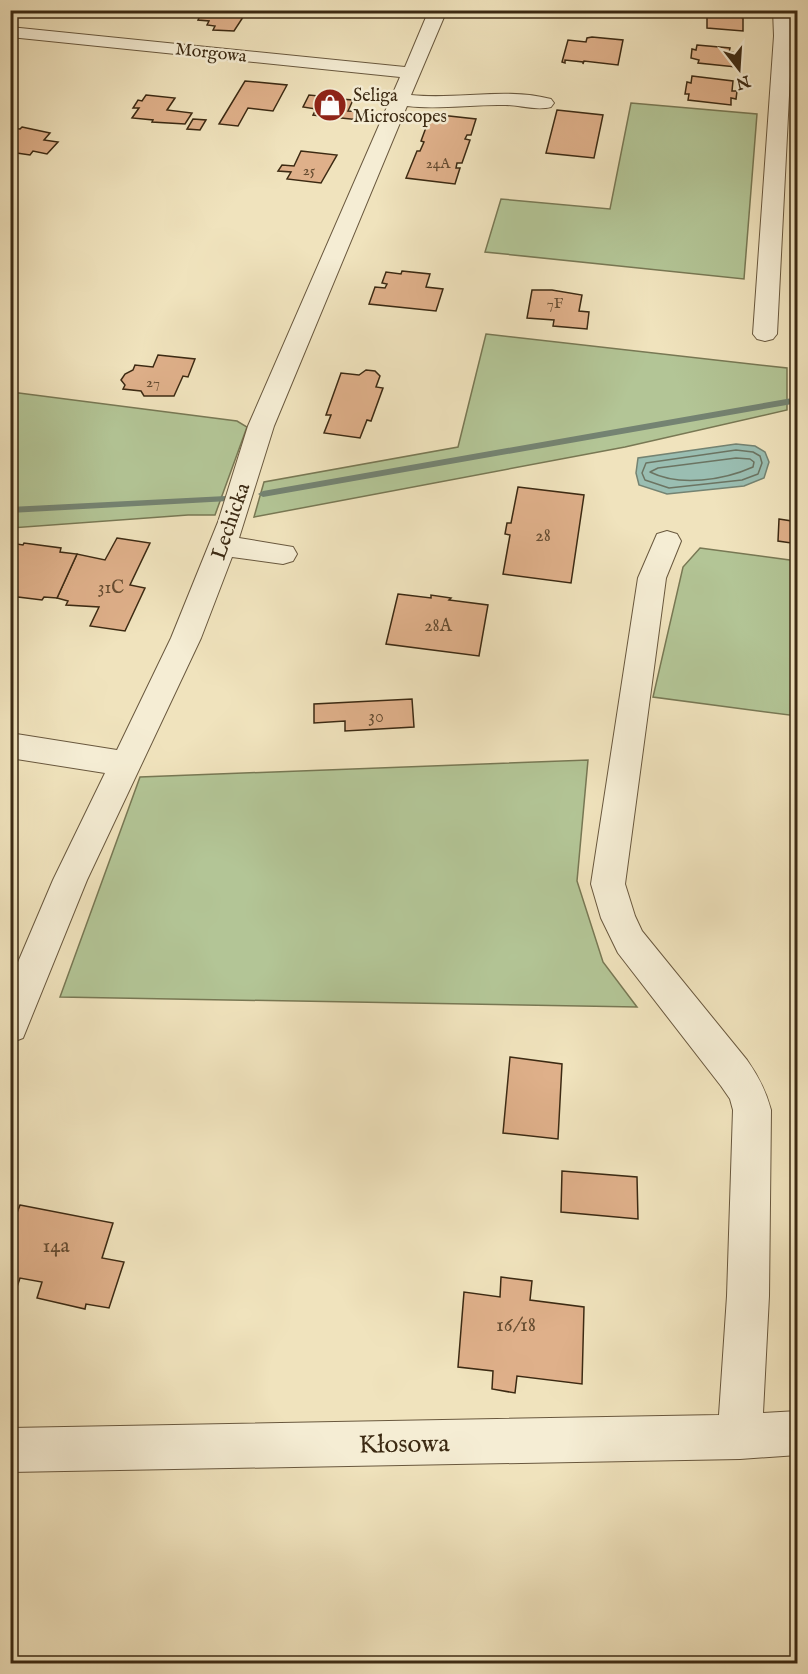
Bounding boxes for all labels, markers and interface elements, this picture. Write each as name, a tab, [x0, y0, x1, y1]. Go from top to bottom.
street label: Morgowa	[174, 38, 248, 69]
north arrow	[709, 39, 769, 99]
text: N	[733, 70, 753, 93]
place label: Seliga Microscopes	[353, 85, 447, 129]
shop icon: Seliga Microscopes	[312, 87, 348, 123]
house number: 24A	[426, 154, 451, 173]
house number: 25	[303, 161, 316, 180]
house number: 7F	[547, 294, 564, 313]
house number: 27	[146, 373, 160, 392]
street label: Lechicka	[206, 478, 257, 564]
house number: 28	[535, 525, 551, 548]
house number: 31C	[98, 577, 124, 600]
house number: 28A	[424, 615, 453, 638]
house number: 30	[368, 706, 384, 729]
house number: 14a	[42, 1233, 71, 1260]
house number: 16/18	[496, 1312, 536, 1339]
street label: Kłosowa	[358, 1427, 451, 1462]

